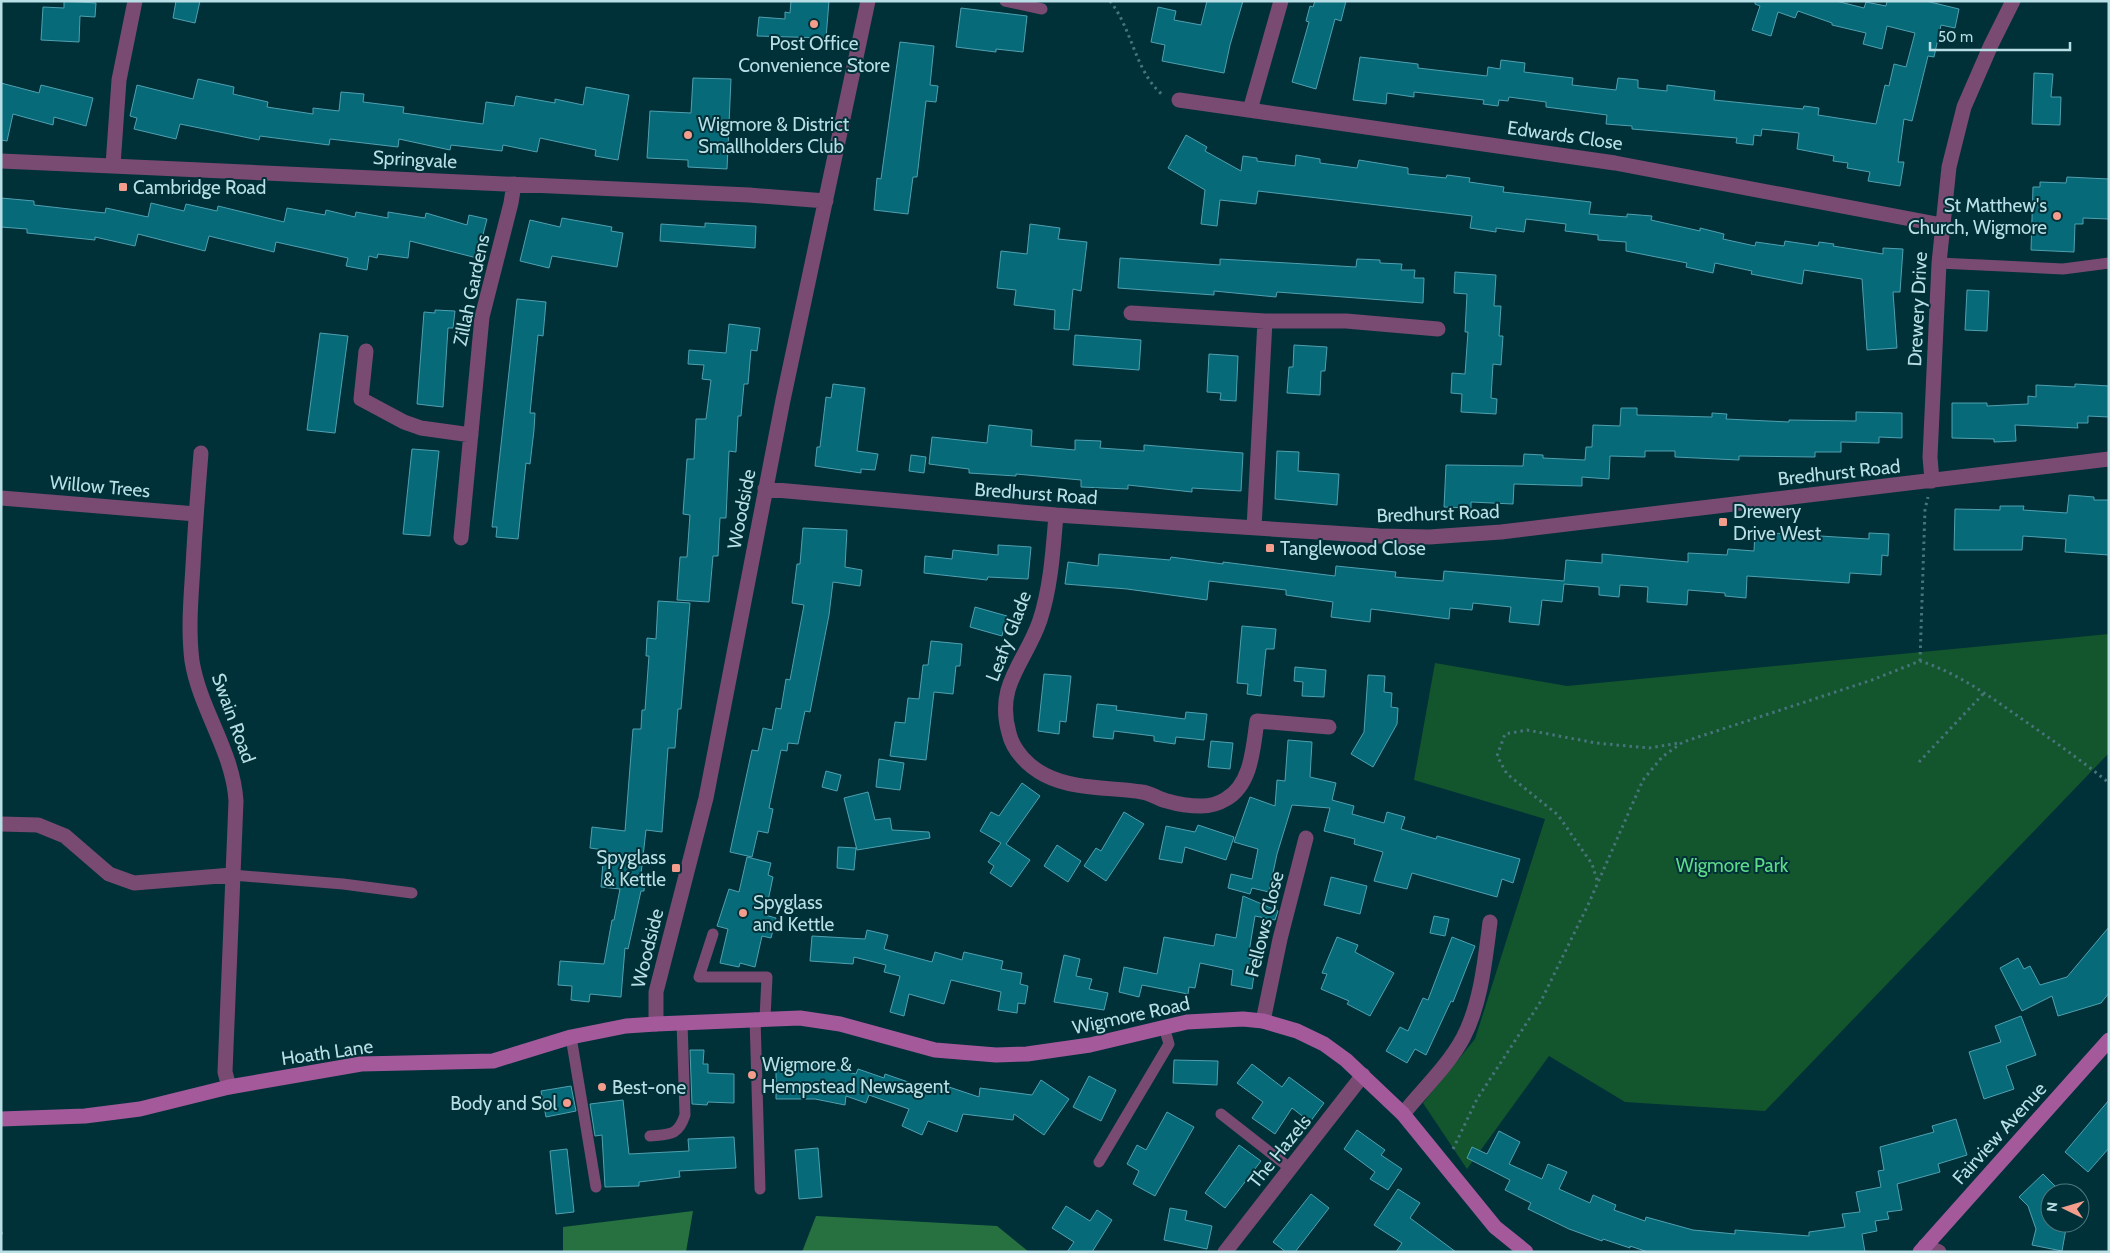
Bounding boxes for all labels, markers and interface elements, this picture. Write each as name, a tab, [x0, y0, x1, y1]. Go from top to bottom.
marker: Post Office Convenience Store	[808, 18, 820, 30]
scale bar	[1930, 20, 2070, 52]
text: 50 m	[1938, 28, 1973, 46]
place label: Post Office Convenience Store	[738, 32, 890, 77]
place label: Wigmore & District Smallholders Club	[698, 113, 850, 158]
street label: Edwards Close	[1506, 116, 1624, 155]
marker: Wigmore & District Smallholders Club	[682, 129, 694, 141]
street label: Springvale	[372, 146, 458, 173]
place label: Cambridge Road	[133, 176, 266, 199]
marker: Cambridge Road	[117, 181, 129, 193]
place label: St Matthew's Church, Wigmore	[1908, 194, 2047, 239]
marker: St Matthew's Church, Wigmore	[2051, 210, 2063, 222]
street label: Zillah Gardens	[448, 232, 495, 348]
street label: Drewery Drive	[1903, 251, 1932, 367]
street label: Bredhurst Road	[1777, 455, 1902, 490]
street label: Woodside	[722, 467, 761, 551]
street label: Willow Trees	[49, 471, 151, 502]
street label: Bredhurst Road	[974, 478, 1098, 509]
street label: Bredhurst Road	[1376, 500, 1500, 527]
place label: Drewery Drive West	[1733, 500, 1822, 545]
marker: Drewery Drive West	[1717, 516, 1729, 528]
place label: Tanglewood Close	[1280, 537, 1426, 560]
marker: Tanglewood Close	[1264, 542, 1276, 554]
street label: Leafy Glade	[981, 588, 1036, 685]
street label: Swain Road	[207, 670, 260, 766]
place label: Spyglass & Kettle	[596, 846, 666, 891]
park label: Wigmore Park	[1676, 854, 1789, 877]
marker: Spyglass & Kettle	[670, 862, 682, 874]
street label: Fellows Close	[1240, 869, 1289, 979]
place label: Spyglass and Kettle	[753, 891, 835, 936]
street label: Woodside	[627, 906, 668, 990]
marker: Spyglass and Kettle	[737, 907, 749, 919]
street label: Wigmore Road	[1070, 992, 1192, 1039]
street label: Hoath Lane	[280, 1035, 375, 1070]
place label: Wigmore & Hempstead Newsagent	[762, 1053, 950, 1098]
marker: Wigmore & Hempstead Newsagent	[746, 1069, 758, 1081]
place label: Best-one	[612, 1076, 686, 1099]
street label: Fairview Avenue	[1948, 1077, 2051, 1189]
marker: Best-one	[596, 1081, 608, 1093]
place label: Body and Sol	[450, 1092, 558, 1115]
marker: Body and Sol	[561, 1097, 573, 1109]
street label: The Hazels	[1243, 1110, 1316, 1193]
north arrow	[2040, 1183, 2090, 1233]
text: N	[2043, 1201, 2061, 1213]

